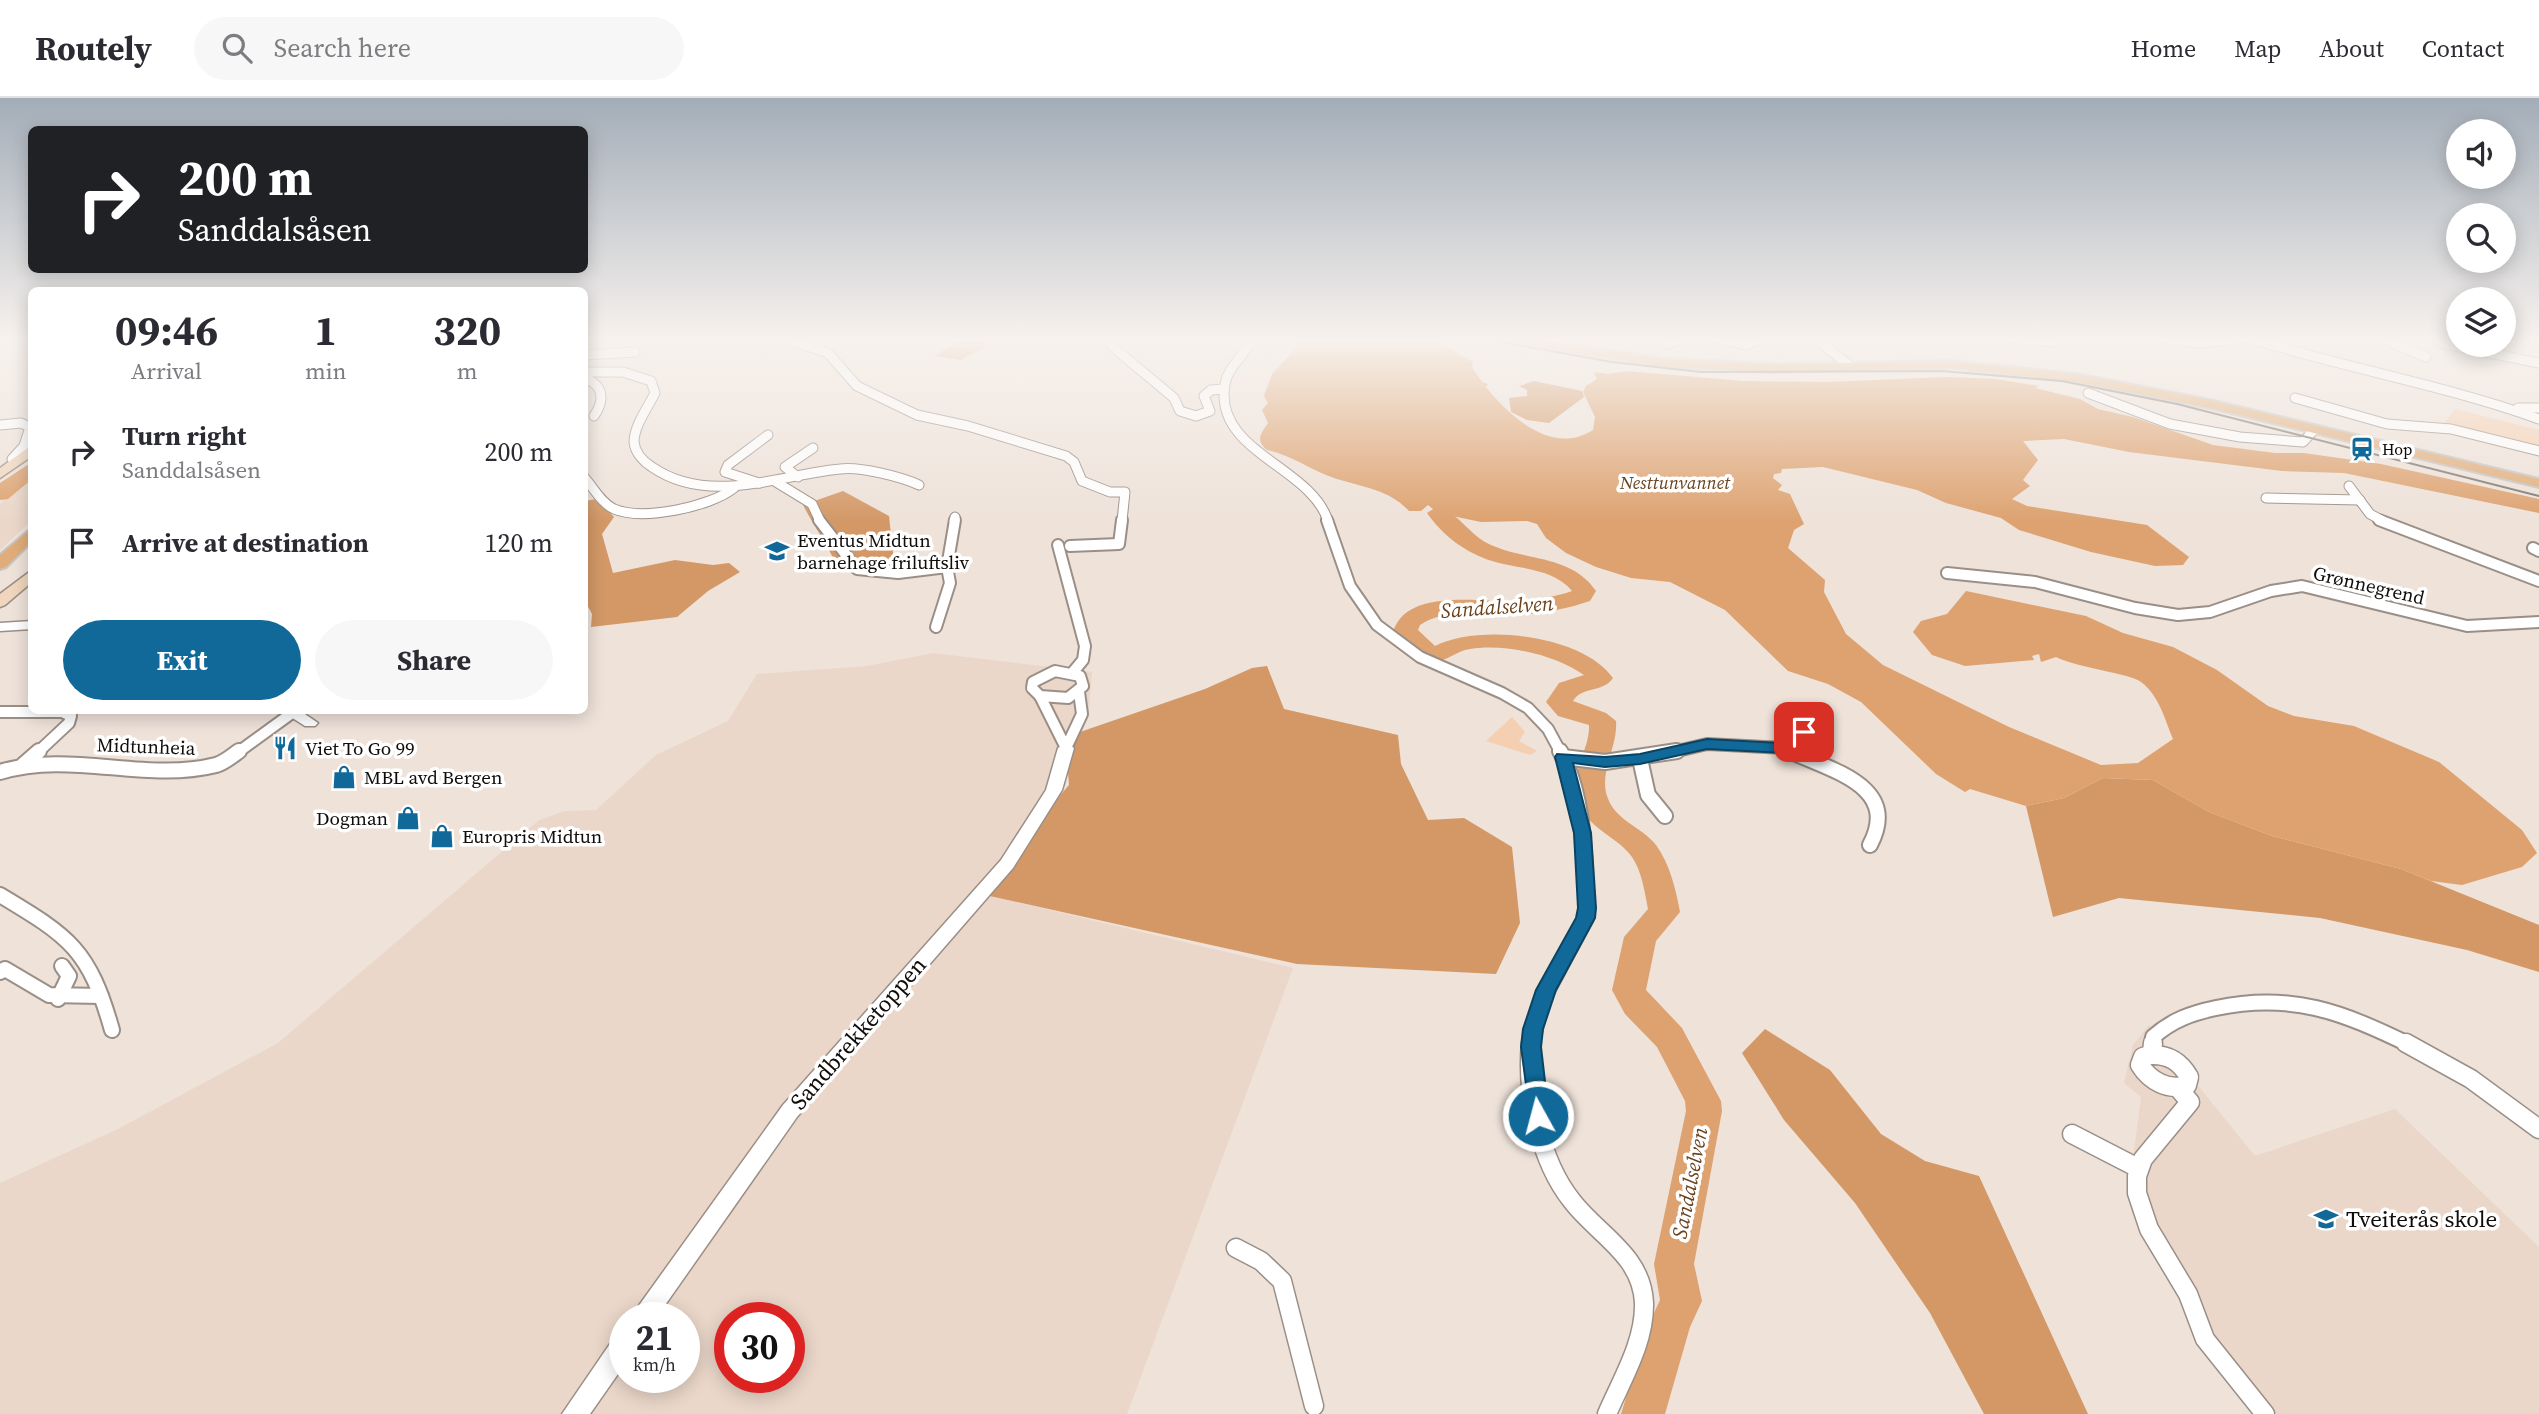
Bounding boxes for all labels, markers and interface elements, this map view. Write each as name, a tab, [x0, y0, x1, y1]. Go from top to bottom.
search box	[194, 17, 684, 80]
text: Routely	[35, 26, 152, 71]
icon: search	[218, 29, 256, 67]
text: Search here	[274, 30, 411, 66]
text: Home	[2131, 32, 2196, 65]
text: Map	[2234, 32, 2281, 65]
text: About	[2319, 32, 2384, 65]
text: Contact	[2422, 32, 2504, 65]
map controls	[2446, 119, 2516, 357]
button: sound	[2446, 119, 2516, 189]
text: 200 m	[178, 144, 313, 211]
icon: right	[63, 154, 154, 245]
button: search	[2446, 203, 2516, 273]
text: Sanddalsåsen	[178, 208, 371, 252]
button: layers	[2446, 287, 2516, 357]
text: 09:46	[115, 301, 218, 359]
text: 1	[314, 301, 337, 359]
text: 320	[433, 301, 501, 359]
text: Arrival	[131, 355, 202, 387]
text: min	[305, 355, 346, 387]
text: m	[457, 355, 478, 387]
text: Turn right	[122, 418, 246, 454]
icon: right	[63, 433, 101, 471]
text: 200 m	[485, 434, 553, 470]
station icon: Hop	[2348, 435, 2376, 463]
place label: Hop	[2382, 438, 2412, 460]
text: Sanddalsåsen	[122, 454, 261, 486]
water label: Nesttunvannet	[1619, 470, 1731, 495]
icon: arrive	[63, 524, 101, 562]
text: Arrive at destination	[122, 525, 369, 561]
text: 120 m	[485, 525, 553, 561]
place label: Eventus Midtun barnehage friluftsliv	[797, 527, 970, 575]
school or university icon: Eventus Midtun barnehage friluftsliv	[763, 537, 791, 565]
street label: Grønnegrend	[2311, 560, 2427, 610]
water label: Sandalselven	[1440, 588, 1554, 625]
button: Exit	[63, 620, 301, 700]
button: Share	[315, 620, 553, 700]
pin	[1774, 702, 1834, 762]
icon: arrive	[1785, 713, 1823, 751]
street label: Midtunheia	[96, 731, 196, 761]
restaurant icon: Viet To Go 99	[271, 734, 299, 762]
place label: Viet To Go 99	[305, 735, 415, 761]
shop icon: MBL avd Bergen	[330, 763, 358, 791]
place label: MBL avd Bergen	[364, 764, 502, 790]
shop icon: Dogman	[394, 804, 422, 832]
place label: Dogman	[316, 805, 388, 831]
shop icon: Europris Midtun	[428, 822, 456, 850]
place label: Europris Midtun	[462, 823, 602, 849]
street label: Sandbrekketoppen	[783, 950, 933, 1116]
position arrow	[1501, 1079, 1575, 1153]
water label: Sandalselven	[1665, 1125, 1715, 1241]
place label: Tveiterås skole	[2346, 1203, 2497, 1235]
school or university icon: Tveiterås skole	[2312, 1205, 2340, 1233]
speed limit sign: 30	[714, 1302, 805, 1393]
text: 21	[636, 1314, 673, 1362]
text: km/h	[633, 1352, 676, 1377]

